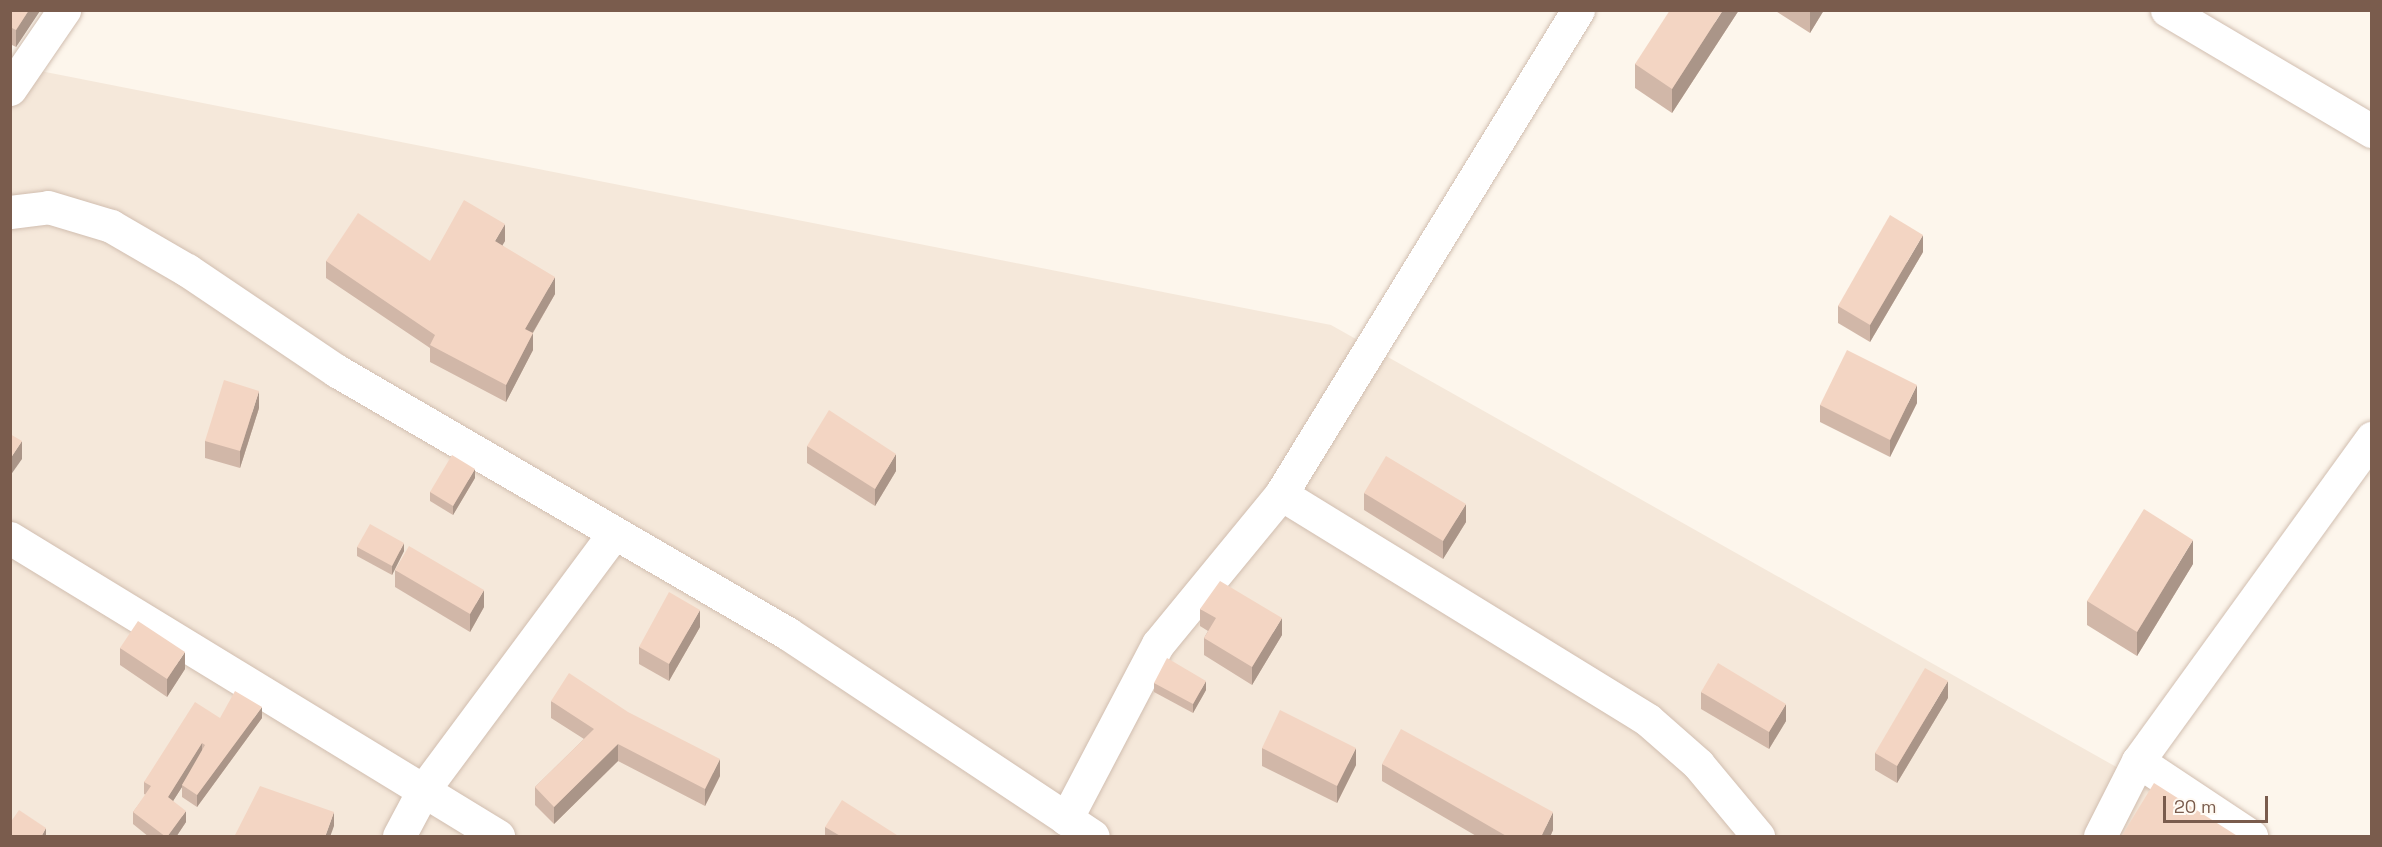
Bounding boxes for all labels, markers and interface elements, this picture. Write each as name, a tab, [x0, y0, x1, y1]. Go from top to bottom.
scale bar	[2166, 784, 2271, 822]
text: 20 m	[2174, 795, 2217, 818]

